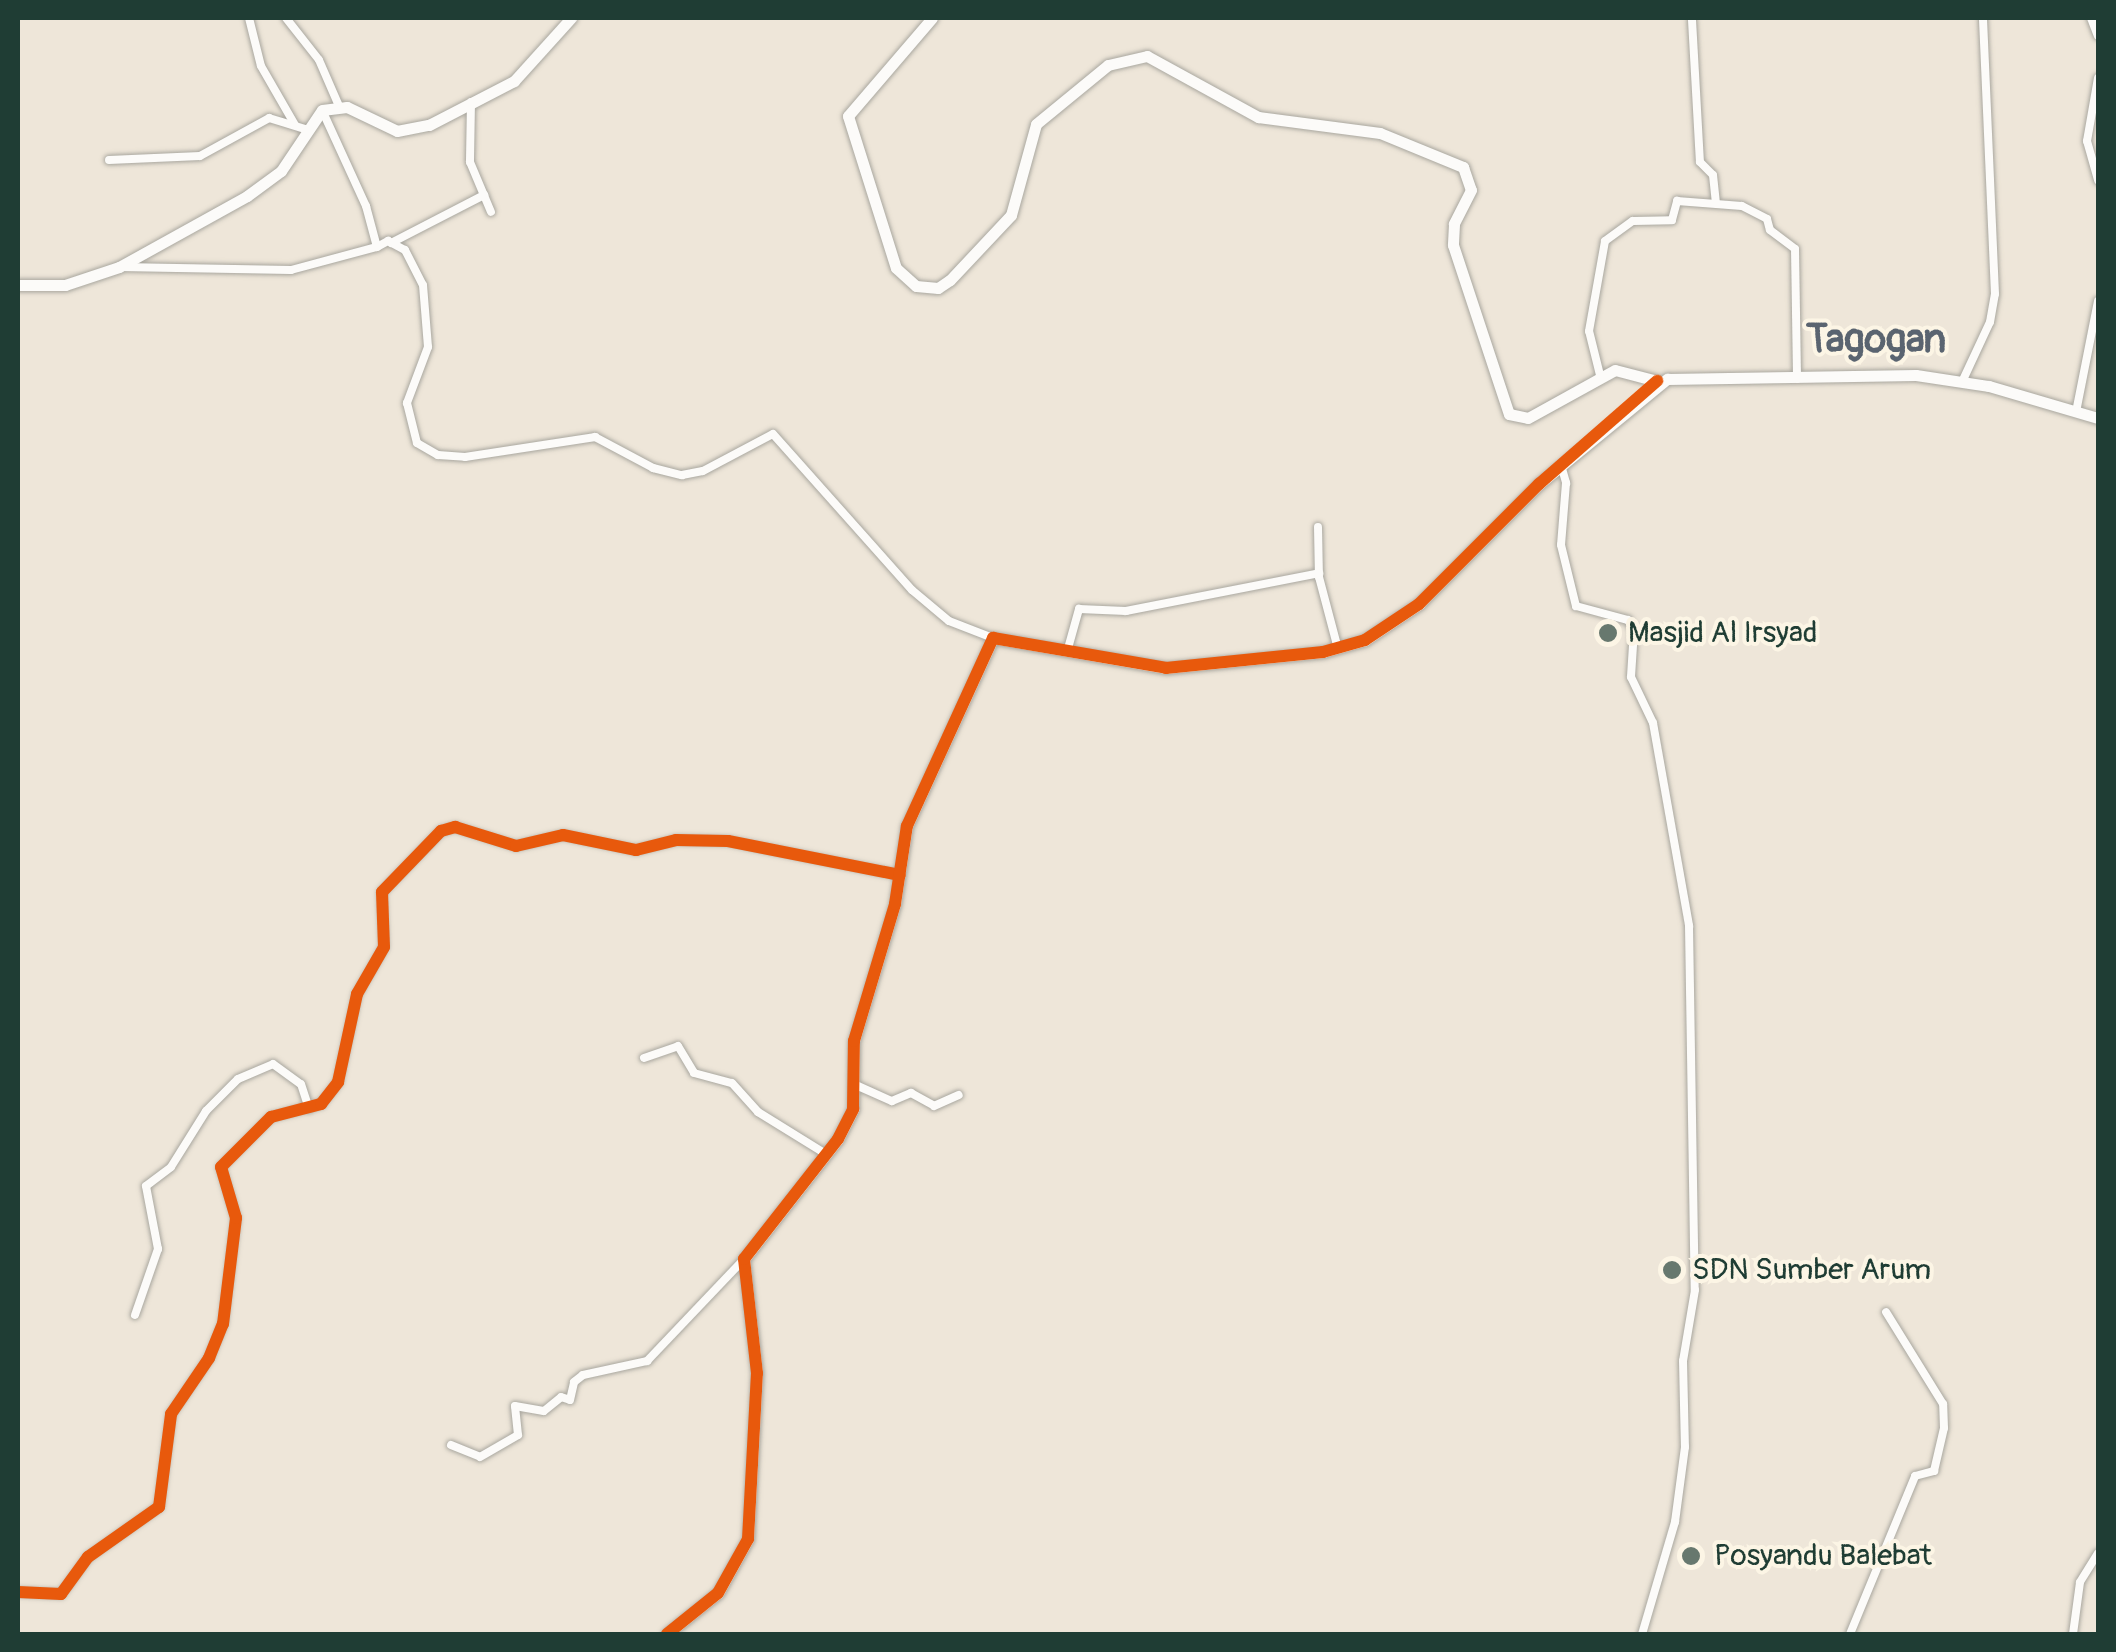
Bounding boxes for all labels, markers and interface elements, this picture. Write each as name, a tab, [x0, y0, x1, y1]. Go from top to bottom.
district label: Tagogan	[1806, 316, 1946, 364]
place label: Masjid Al Irsyad	[1628, 615, 1818, 651]
marker: Masjid Al Irsyad	[1597, 622, 1619, 644]
place label: SDN Sumber Arum	[1692, 1252, 1931, 1288]
marker: SDN Sumber Arum	[1661, 1259, 1683, 1281]
place label: Posyandu Balebat	[1714, 1538, 1932, 1574]
marker: Posyandu Balebat	[1678, 1543, 1704, 1569]

